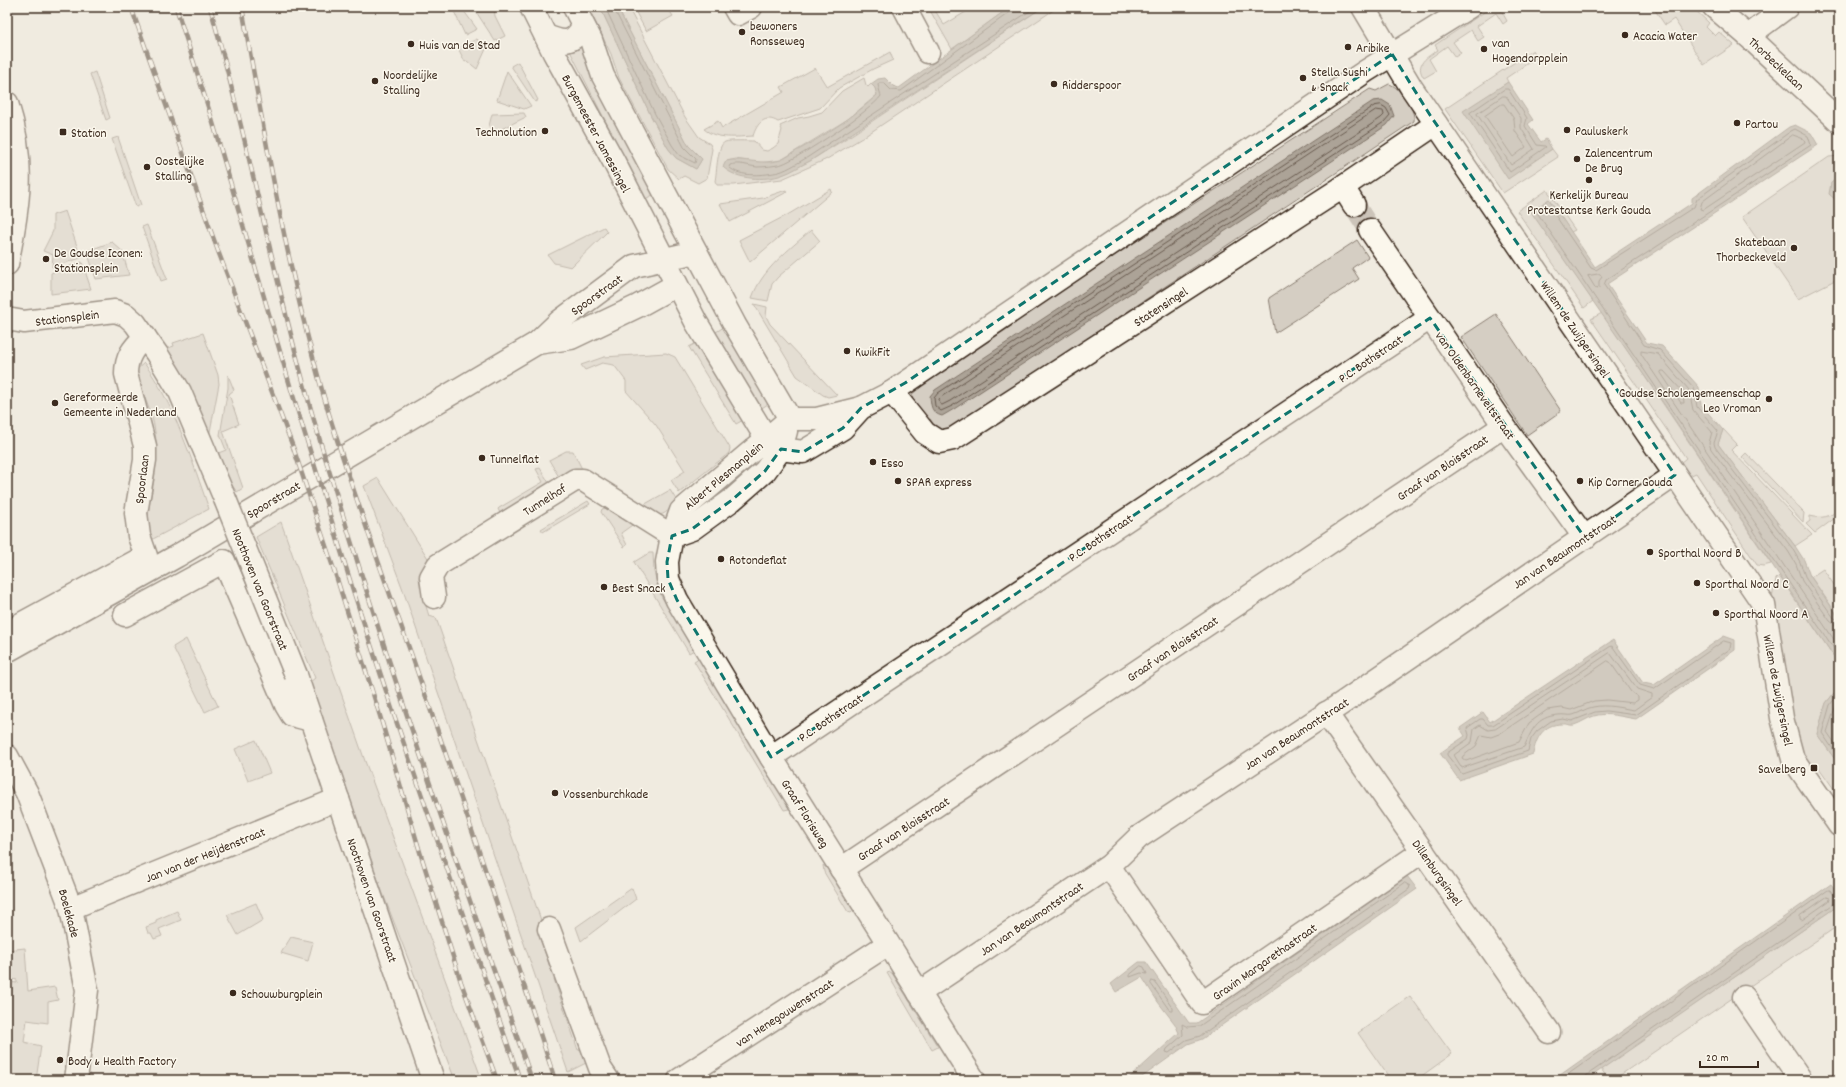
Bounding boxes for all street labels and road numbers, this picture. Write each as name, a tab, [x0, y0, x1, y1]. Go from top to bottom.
street label: Thorbeckelaan	[1743, 34, 1808, 96]
street label: Burgemeester Jamessingel	[556, 72, 634, 197]
street label: Spoorstraat	[568, 271, 628, 321]
street label: Willem de Zwijgersingel	[1534, 278, 1613, 383]
street label: Statensingel	[1130, 283, 1192, 333]
street label: Stationsplein	[34, 306, 100, 333]
street label: van Oldenbarneveltstraat	[1429, 328, 1519, 445]
street label: P.C. Bothstraat	[1335, 331, 1408, 389]
street label: Graaf van Bloisstraat	[1394, 431, 1493, 507]
street label: Albert Plesmanplein	[681, 438, 768, 516]
street label: Spoorlaan	[131, 454, 156, 505]
street label: Spoorstraat	[244, 477, 305, 525]
street label: Tunnelhof	[520, 480, 571, 522]
street label: P.C. Bothstraat	[1065, 510, 1138, 568]
street label: Jan van Beaumontstraat	[1510, 511, 1621, 595]
street label: Noothoven van Goorstraat	[225, 526, 292, 654]
street label: Graaf van Bloisstraat	[1124, 612, 1223, 688]
street label: Willem de Zwijgersingel	[1756, 633, 1797, 748]
street label: P.C. Bothstraat	[795, 690, 868, 748]
street label: Jan van Beaumontstraat	[1241, 694, 1354, 776]
street label: Graaf Florisweg	[775, 776, 833, 853]
street label: Graaf van Bloisstraat	[854, 793, 954, 867]
street label: Jan van der Heijdenstraat	[143, 823, 269, 889]
street label: Noothoven van Goorstraat	[340, 836, 401, 966]
street label: Dillenburgsingel	[1406, 836, 1466, 910]
street label: Jan van Beaumontstraat	[977, 878, 1088, 962]
street label: Boelekade	[52, 887, 83, 940]
street label: Gravin Margarethastraat	[1209, 920, 1322, 1006]
street label: van Henegouwenstraat	[732, 975, 838, 1053]

